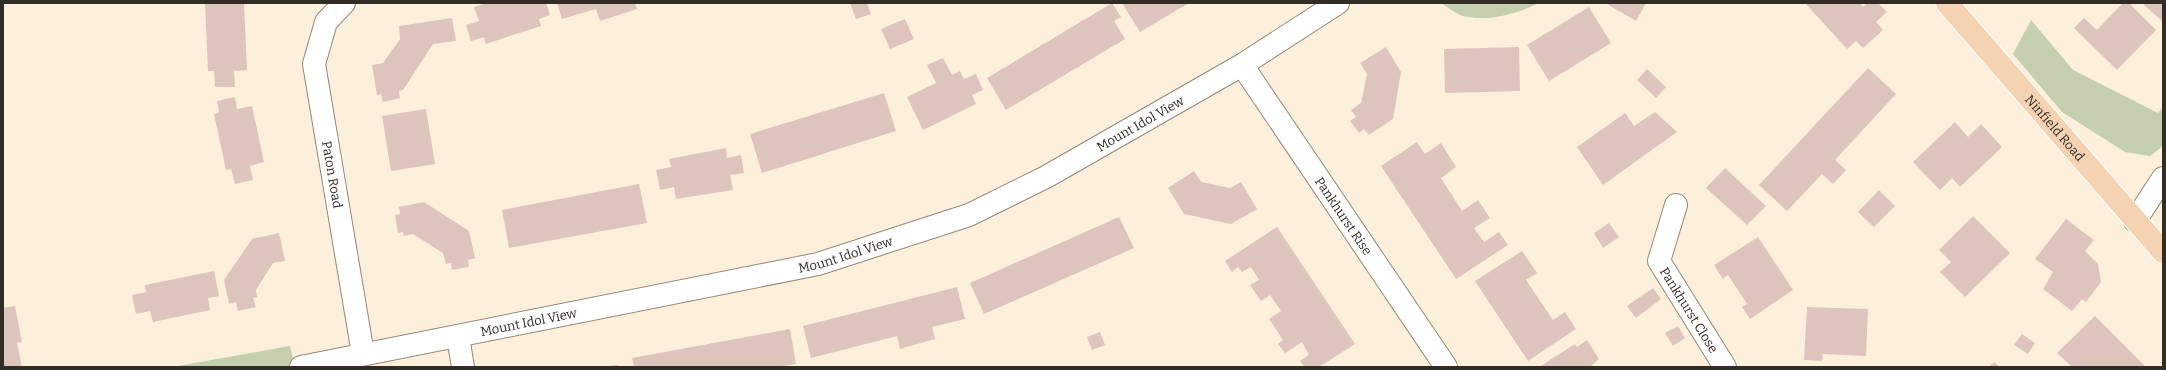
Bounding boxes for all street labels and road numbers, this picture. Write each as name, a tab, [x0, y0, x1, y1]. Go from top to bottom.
street label: Ninfield Road	[2022, 91, 2088, 164]
street label: Mount Idol View	[1094, 92, 1187, 154]
street label: Paton Road	[320, 140, 346, 210]
street label: Pankhurst Rise	[1312, 174, 1376, 258]
street label: Mount Idol View	[797, 233, 895, 275]
street label: Pankhurst Close	[1657, 264, 1722, 355]
street label: Mount Idol View	[479, 305, 579, 339]

